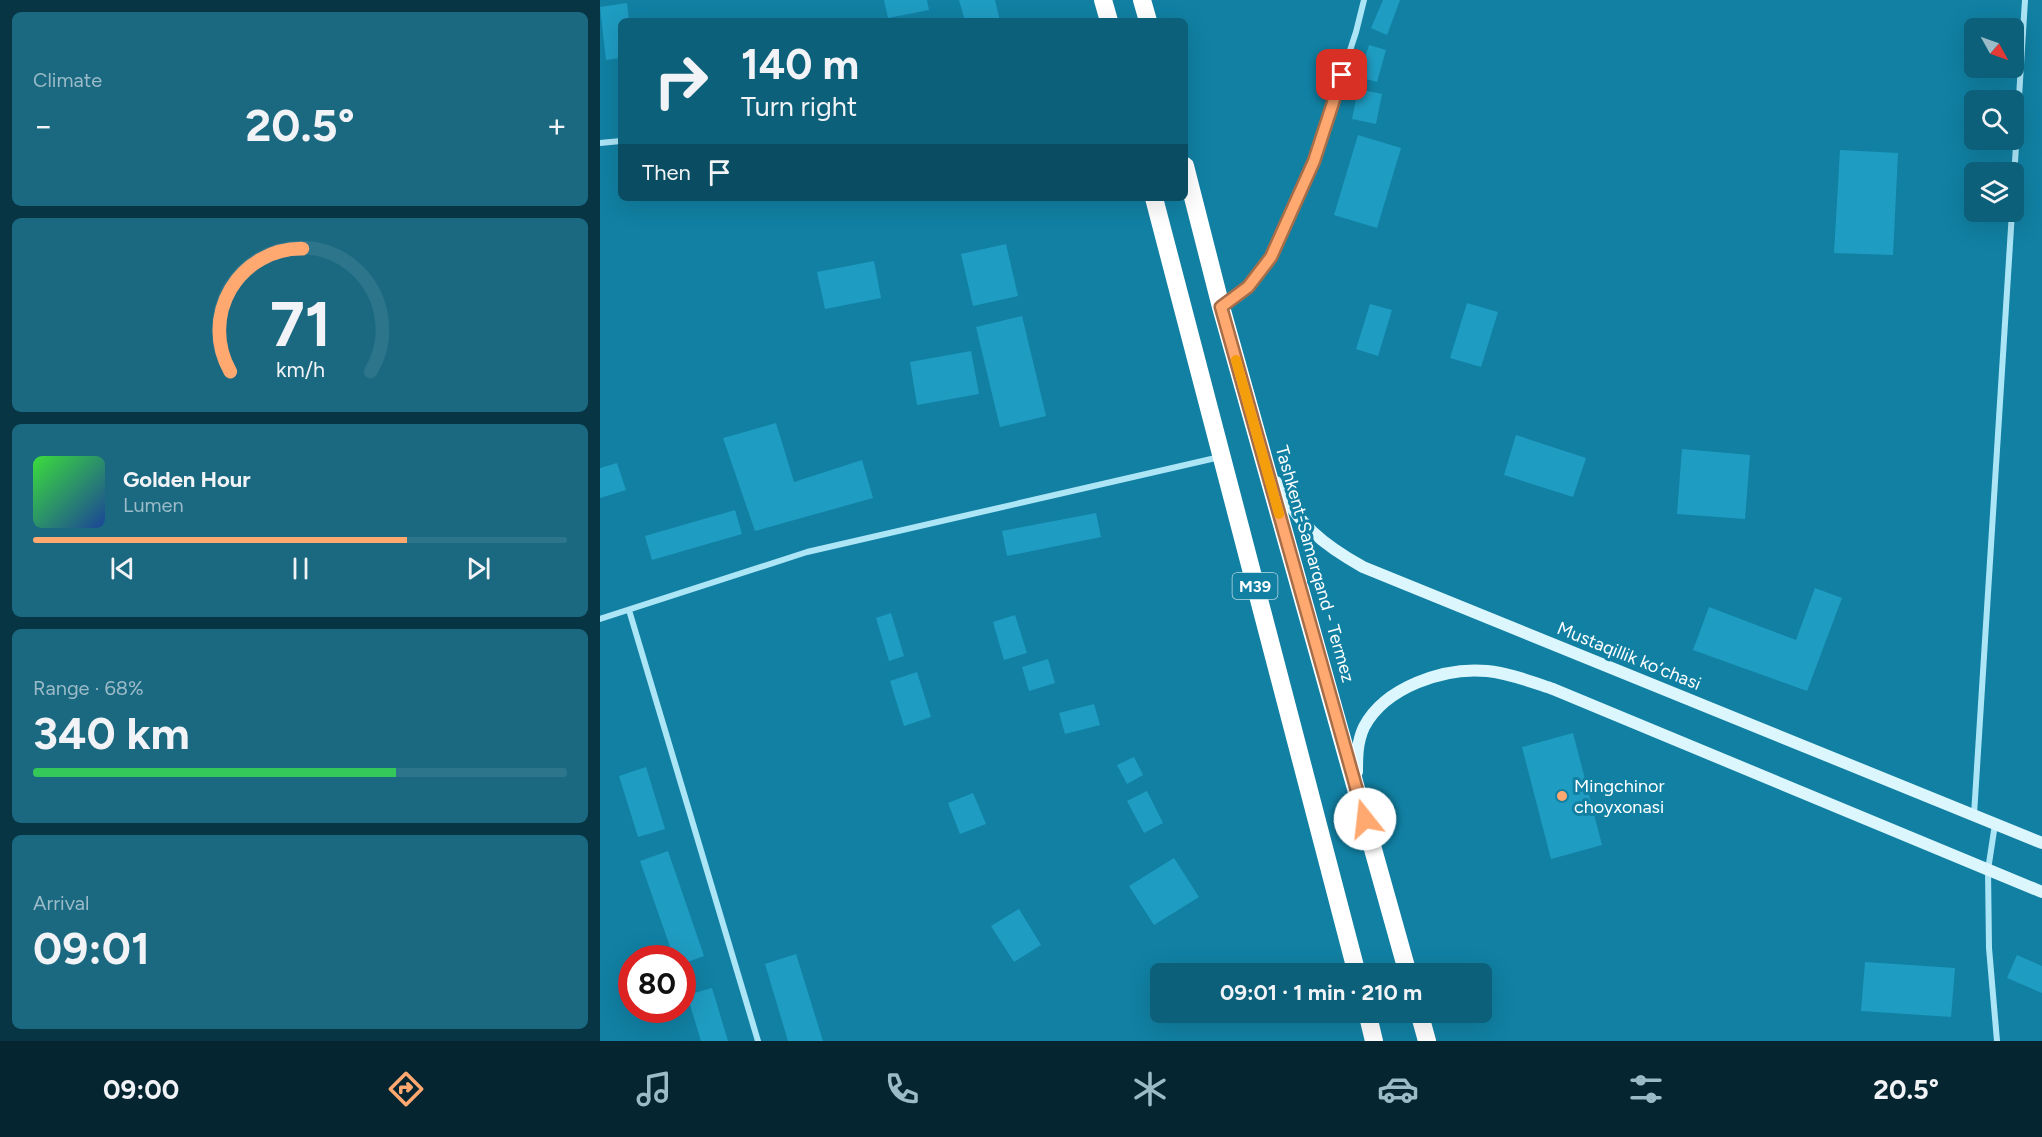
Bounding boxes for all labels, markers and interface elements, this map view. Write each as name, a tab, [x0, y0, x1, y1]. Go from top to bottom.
north arrow	[1964, 18, 2024, 78]
map controls	[1964, 18, 2024, 222]
text: 140 m	[741, 39, 859, 90]
icon: right	[642, 42, 720, 120]
pin	[1316, 49, 1367, 100]
icon: arrive	[1325, 58, 1358, 91]
text: Climate	[33, 68, 102, 92]
text: Turn right	[741, 90, 857, 123]
button: search	[1964, 90, 2024, 150]
text: 20.5°	[245, 98, 355, 152]
text: −	[33, 106, 54, 145]
text: +	[546, 106, 567, 145]
icon: arrive	[703, 156, 736, 189]
text: Then	[642, 159, 691, 186]
button: layers	[1964, 162, 2024, 222]
text: 71	[269, 287, 331, 362]
text: km/h	[276, 357, 324, 382]
street label: Tashkent-Samarqand - Termez	[1271, 443, 1359, 685]
text: Golden Hour	[123, 466, 251, 493]
text: Lumen	[123, 493, 184, 517]
icon: previous	[106, 552, 139, 585]
icon: pause	[284, 552, 317, 585]
icon: next	[462, 552, 495, 585]
road number: M39	[1232, 573, 1278, 599]
street label: Mustaqillik ko’chasi	[1554, 617, 1704, 695]
text: Range · 68%	[33, 676, 144, 700]
text: 340 km	[33, 706, 190, 760]
place label: Mingchinor choyxonasi	[1574, 775, 1665, 818]
position arrow	[1333, 787, 1397, 851]
marker: Mingchinor choyxonasi	[1555, 789, 1569, 803]
text: Arrival	[33, 891, 89, 915]
text: 09:01	[33, 921, 150, 975]
speed limit sign: 80	[618, 945, 696, 1023]
text: 09:01 · 1 min · 210 m	[1220, 979, 1422, 1006]
icon: directions	[385, 1068, 427, 1110]
icon: music	[633, 1068, 675, 1110]
icon: phone	[881, 1068, 923, 1110]
icon: climate	[1129, 1068, 1171, 1110]
icon: car	[1377, 1068, 1419, 1110]
icon: filters	[1625, 1068, 1667, 1110]
text: 09:00	[103, 1073, 179, 1106]
text: 20.5°	[1873, 1073, 1939, 1106]

